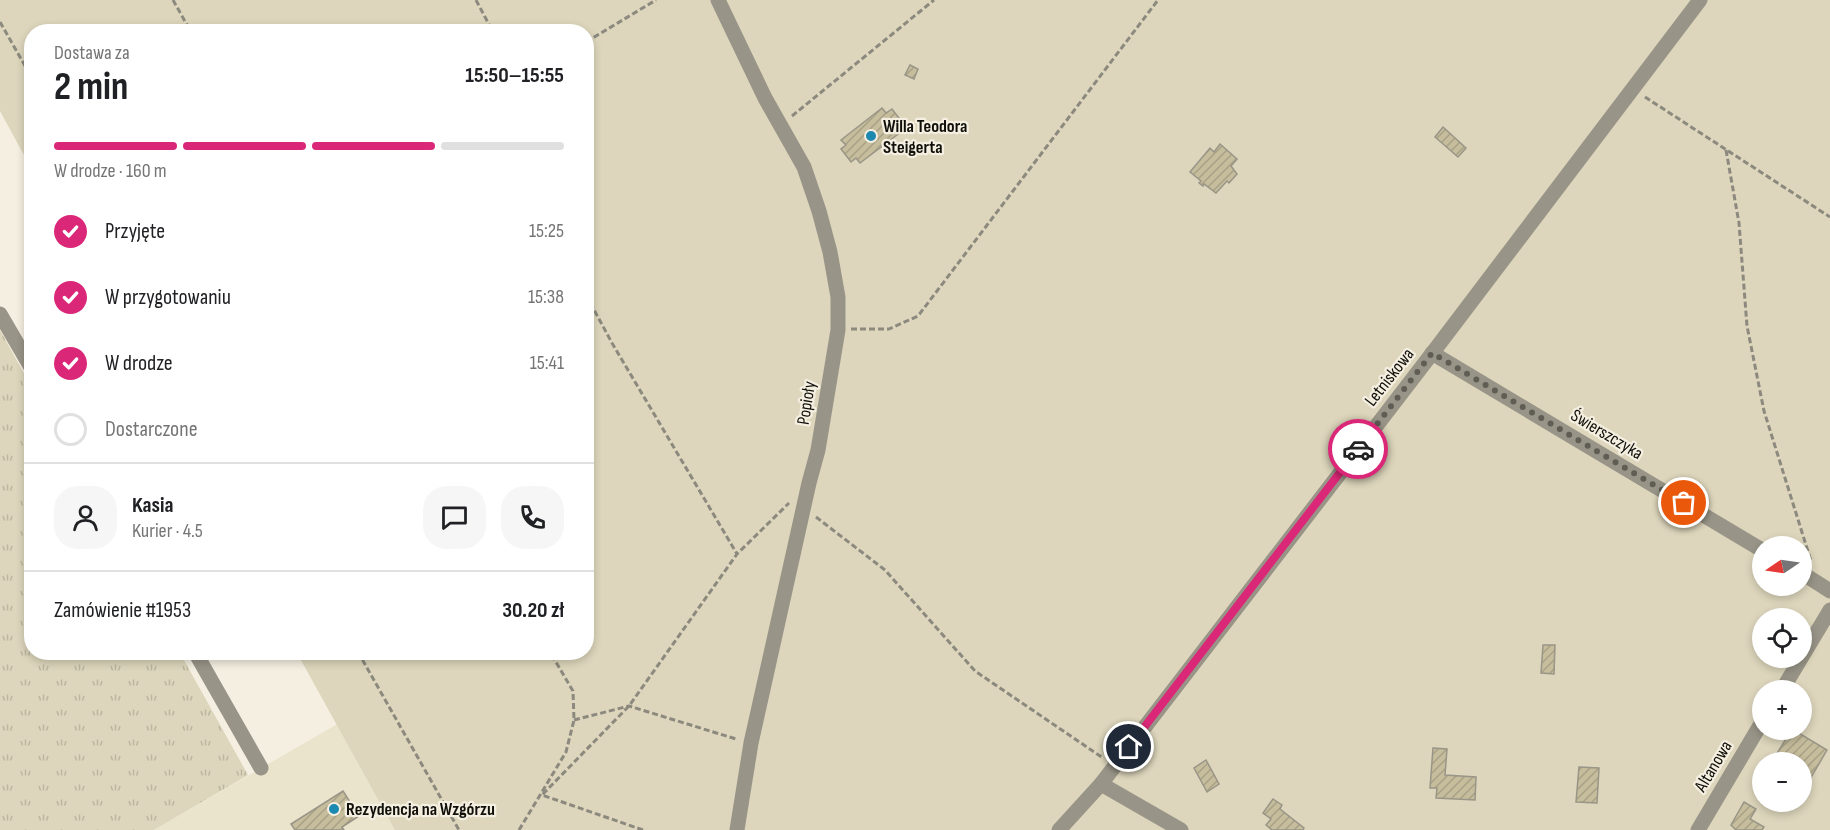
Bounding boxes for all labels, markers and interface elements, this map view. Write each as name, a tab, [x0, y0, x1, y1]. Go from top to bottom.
text: Dostawa za	[54, 41, 130, 65]
text: 15:50–15:55	[465, 62, 564, 89]
text: 2 min	[54, 64, 128, 111]
place label: Willa Teodora Steigerta	[883, 116, 967, 158]
marker: Willa Teodora Steigerta	[864, 129, 878, 143]
text: W drodze · 160 m	[54, 159, 167, 183]
icon: check	[54, 215, 87, 248]
text: Przyjęte	[105, 218, 165, 245]
text: 15:25	[529, 219, 564, 243]
icon: check	[54, 281, 87, 314]
text: W przygotowaniu	[105, 284, 231, 311]
text: 15:38	[528, 285, 564, 309]
street label: Letniskowa	[1360, 344, 1418, 410]
icon: check	[54, 347, 87, 380]
text: W drodze	[105, 350, 173, 377]
text: 15:41	[530, 351, 564, 375]
street label: Popioły	[793, 380, 820, 426]
street label: Świerszczyka	[1567, 405, 1647, 464]
text: Dostarczone	[105, 416, 198, 443]
courier	[1328, 419, 1388, 479]
icon: car	[1342, 433, 1375, 466]
pin	[1658, 477, 1709, 528]
button: person	[54, 486, 117, 549]
button: chat	[423, 486, 486, 549]
button: phone	[501, 486, 564, 549]
icon: bag	[1667, 486, 1700, 519]
text: Kasia	[132, 492, 174, 519]
text: Kurier · 4.5	[132, 519, 203, 543]
north arrow	[1752, 536, 1812, 596]
map controls	[1752, 536, 1812, 812]
text: Zamówienie #1953	[54, 597, 191, 624]
text: 30.20 zł	[502, 597, 564, 624]
button: locate	[1752, 608, 1812, 668]
button: +	[1752, 680, 1812, 740]
pin	[1103, 721, 1154, 772]
icon: home	[1112, 730, 1145, 763]
street label: Altanowa	[1690, 737, 1737, 796]
button: −	[1752, 752, 1812, 812]
place label: Rezydencja na Wzgórzu	[346, 799, 495, 820]
marker: Rezydencja na Wzgórzu	[327, 802, 341, 816]

